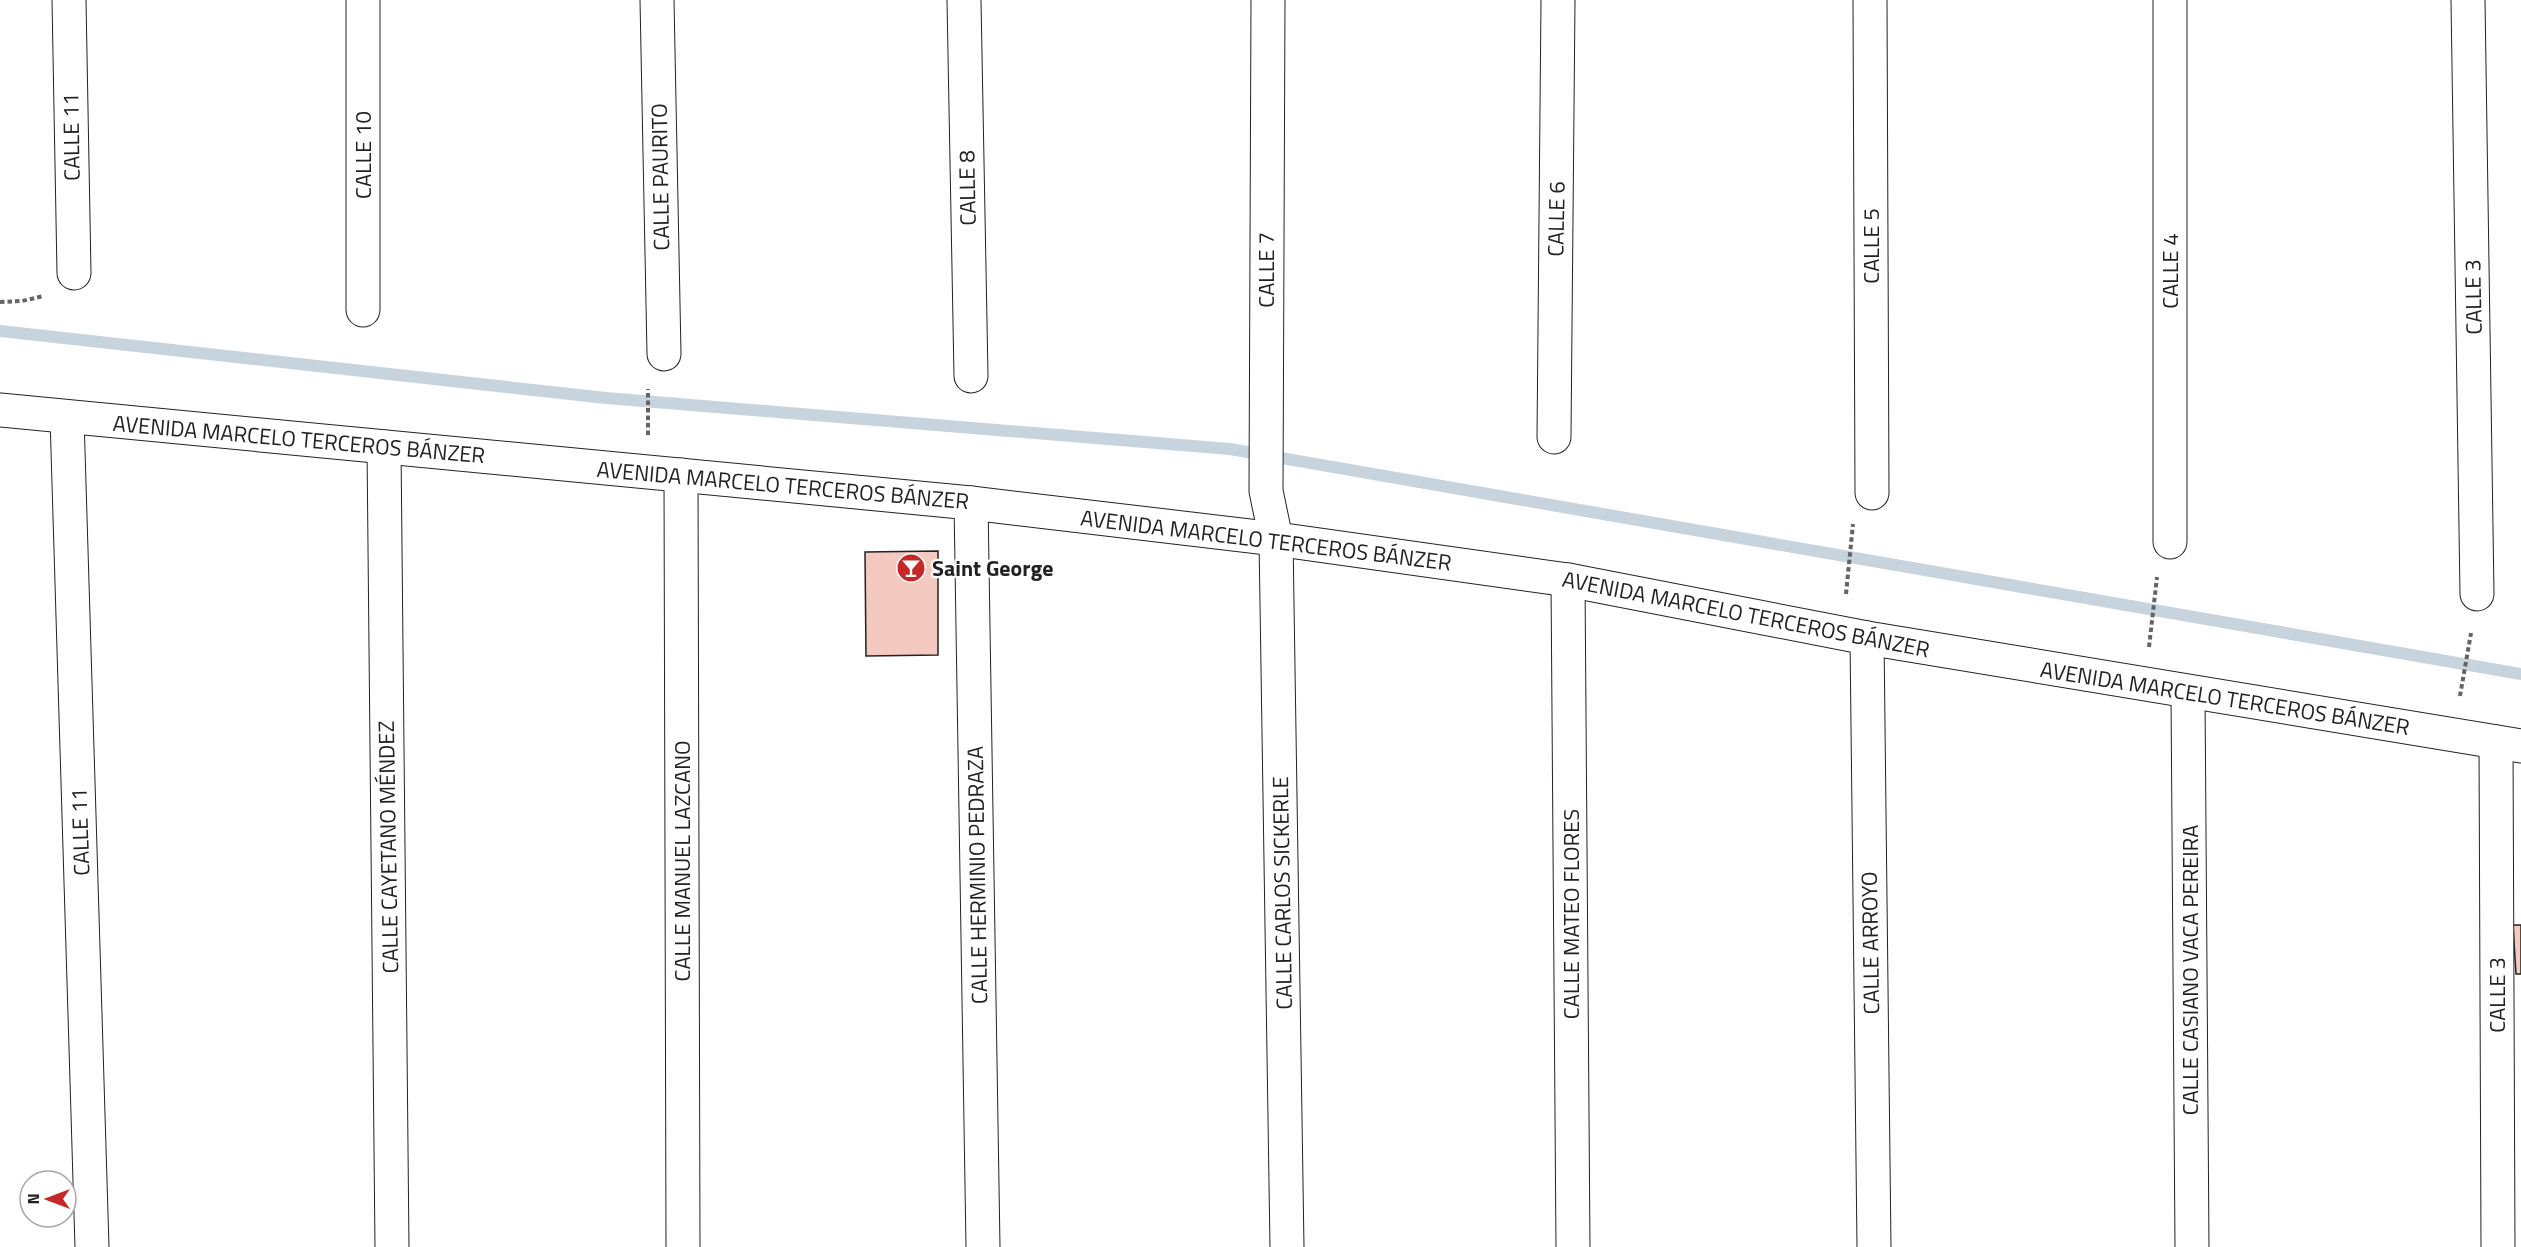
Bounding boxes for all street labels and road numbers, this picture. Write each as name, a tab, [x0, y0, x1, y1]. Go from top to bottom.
street label: CALLE 11	[53, 93, 89, 181]
street label: CALLE PAURITO	[642, 103, 678, 251]
street label: CALLE 10	[346, 111, 380, 199]
street label: CALLE 8	[949, 150, 985, 226]
street label: CALLE 6	[1538, 181, 1574, 257]
street label: CALLE 5	[1854, 208, 1888, 284]
street label: CALLE 7	[1249, 232, 1283, 308]
street label: CALLE 4	[2153, 233, 2187, 309]
street label: CALLE 3	[2455, 259, 2491, 335]
street label: AVENIDA MARCELO TERCEROS BÁNZER	[112, 406, 486, 472]
street label: AVENIDA MARCELO TERCEROS BÁNZER	[596, 452, 970, 518]
street label: AVENIDA MARCELO TERCEROS BÁNZER	[1079, 500, 1453, 580]
street label: AVENIDA MARCELO TERCEROS BÁNZER	[1559, 562, 1933, 666]
street label: AVENIDA MARCELO TERCEROS BÁNZER	[2038, 652, 2412, 744]
street label: CALLE CAYETANO MÉNDEZ	[369, 720, 407, 974]
street label: CALLE MANUEL LAZCANO	[665, 740, 699, 982]
street label: CALLE HERMINIO PEDRAZA	[958, 746, 996, 1004]
street label: CALLE CARLOS SICKERLE	[1263, 776, 1301, 1010]
street label: CALLE 11	[61, 788, 99, 876]
street label: CALLE MATEO FLORES	[1554, 809, 1588, 1019]
street label: CALLE CASIANO VACA PEREIRA	[2173, 825, 2207, 1115]
street label: CALLE ARROYO	[1852, 871, 1888, 1015]
street label: CALLE 3	[2480, 957, 2514, 1033]

